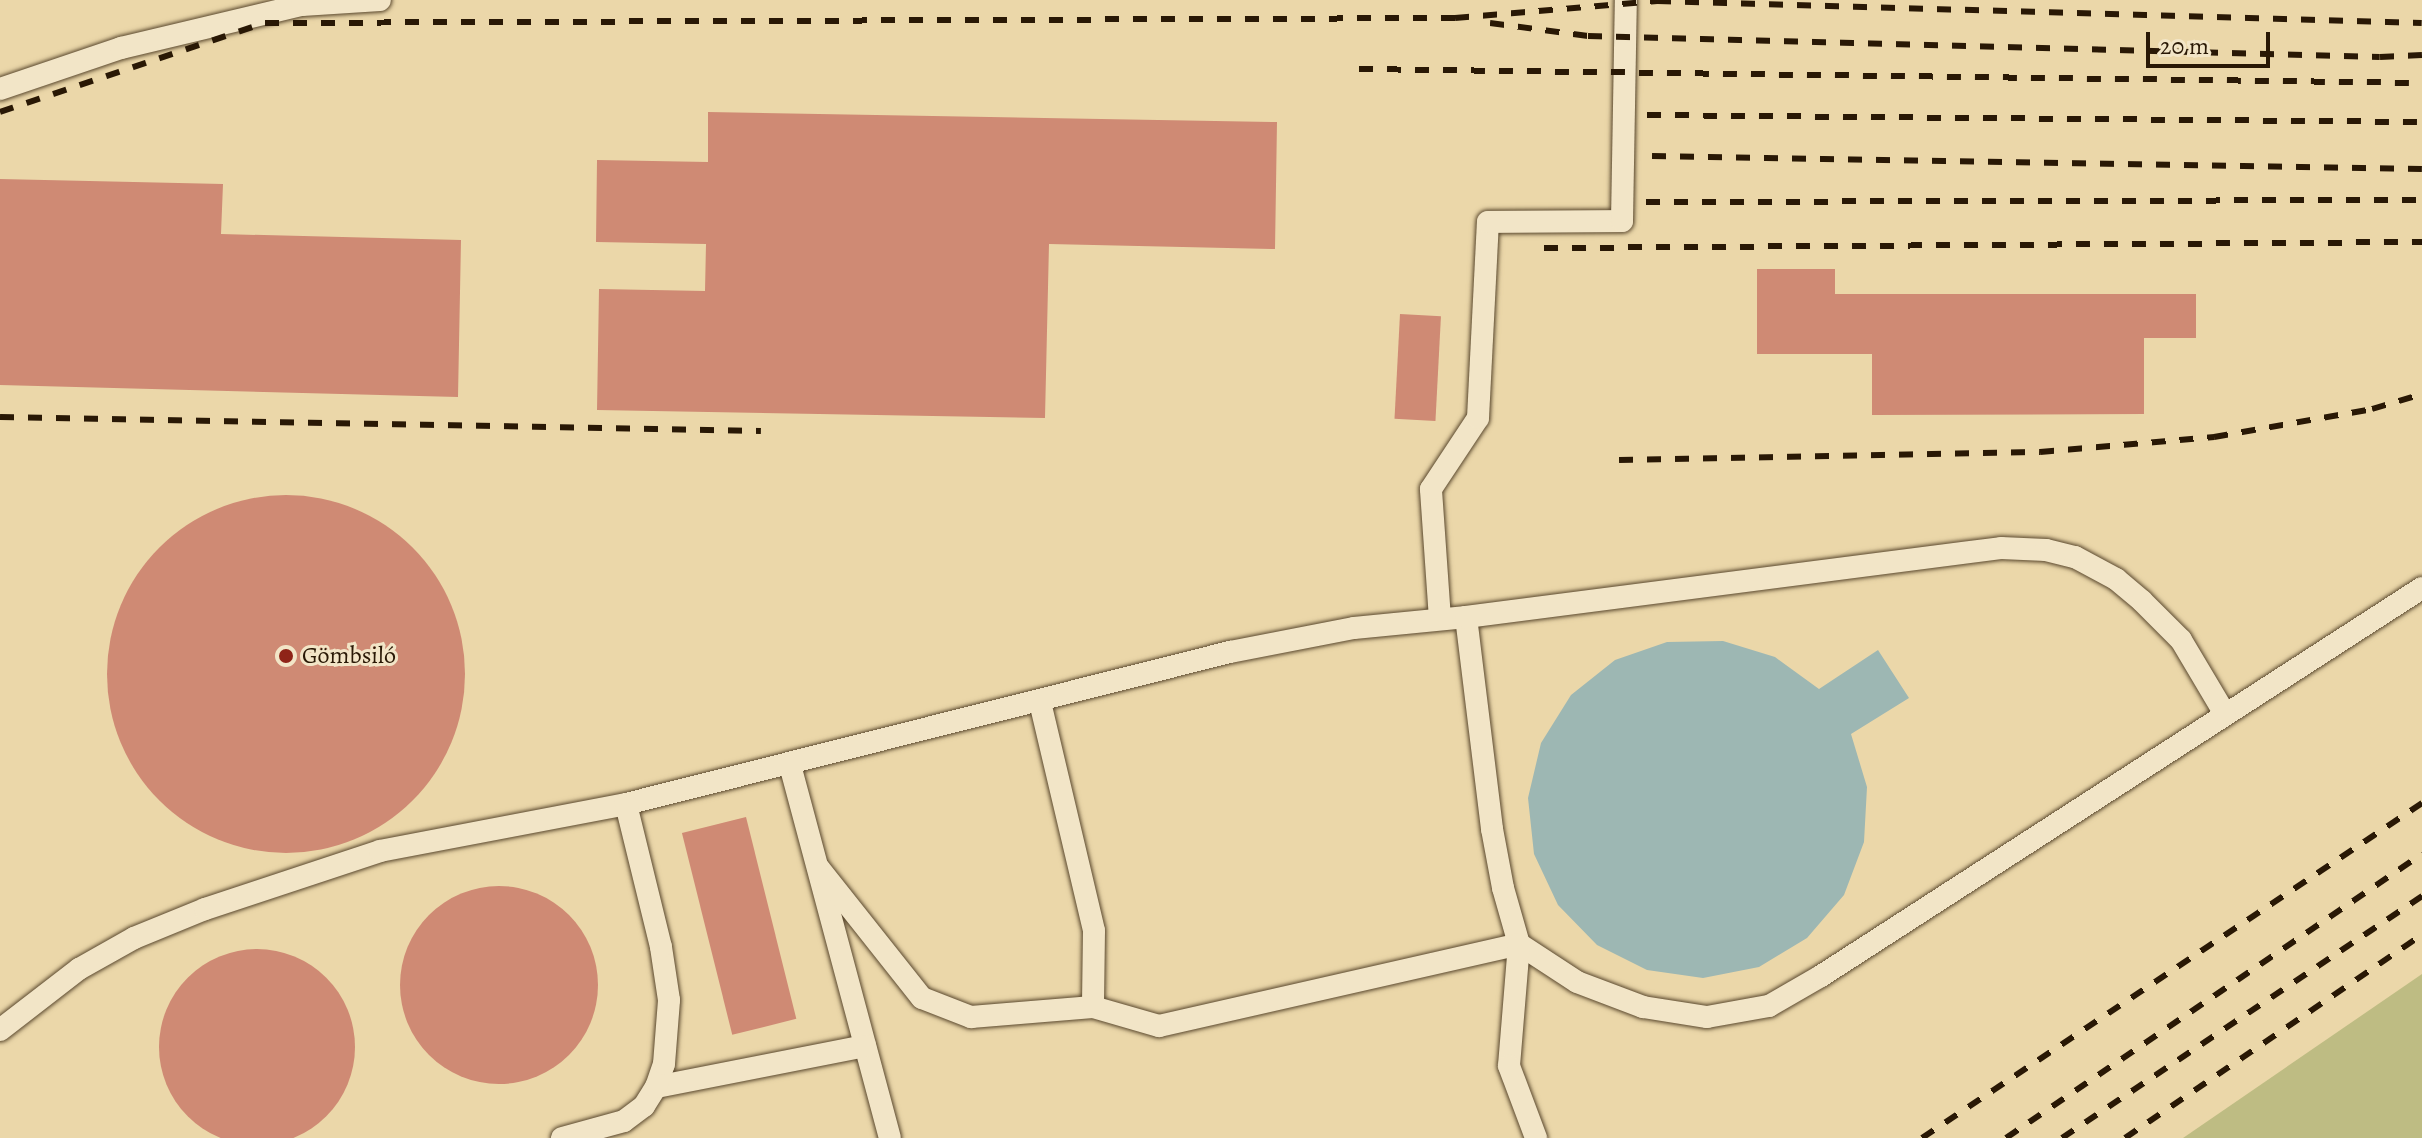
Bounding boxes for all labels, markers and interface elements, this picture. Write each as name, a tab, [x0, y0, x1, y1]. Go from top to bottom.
scale bar	[2150, 16, 2274, 66]
text: 20 m	[2160, 30, 2209, 62]
place label: Gömbsiló	[302, 642, 396, 670]
marker: Gömbsiló	[277, 647, 295, 665]

